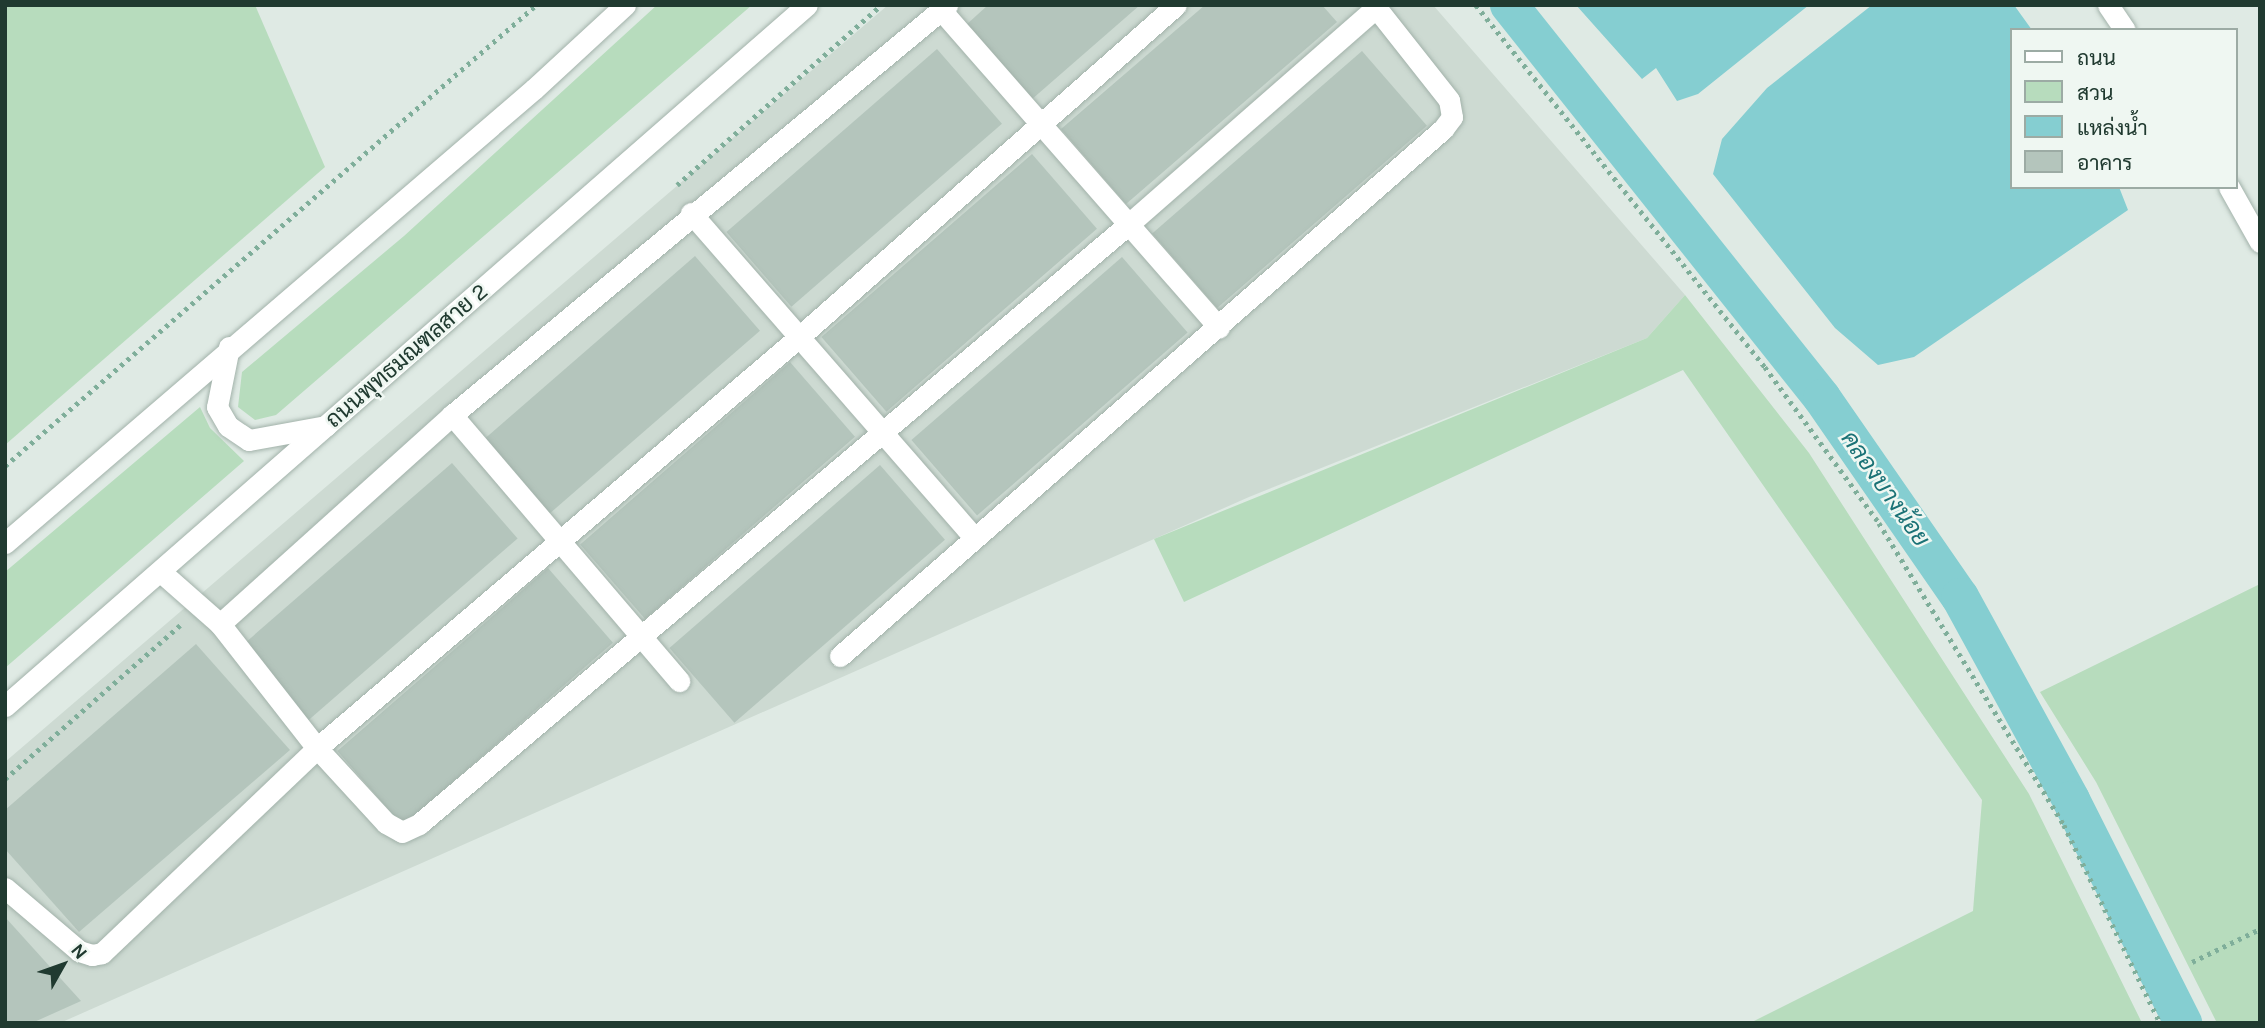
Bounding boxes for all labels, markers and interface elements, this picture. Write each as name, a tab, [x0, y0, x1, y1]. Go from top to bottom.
legend	[2010, 28, 2237, 189]
text: ถนน	[2077, 46, 2116, 70]
text: สวน	[2077, 81, 2113, 105]
text: แหล่งน้ำ	[2077, 116, 2148, 140]
text: อาคาร	[2077, 151, 2133, 175]
street label: ถนนพุทธมณฑลสาย 2	[320, 278, 494, 434]
water label: คลองบางน้อย	[1835, 426, 1935, 552]
north arrow	[28, 930, 98, 1000]
text: N	[66, 939, 92, 964]

